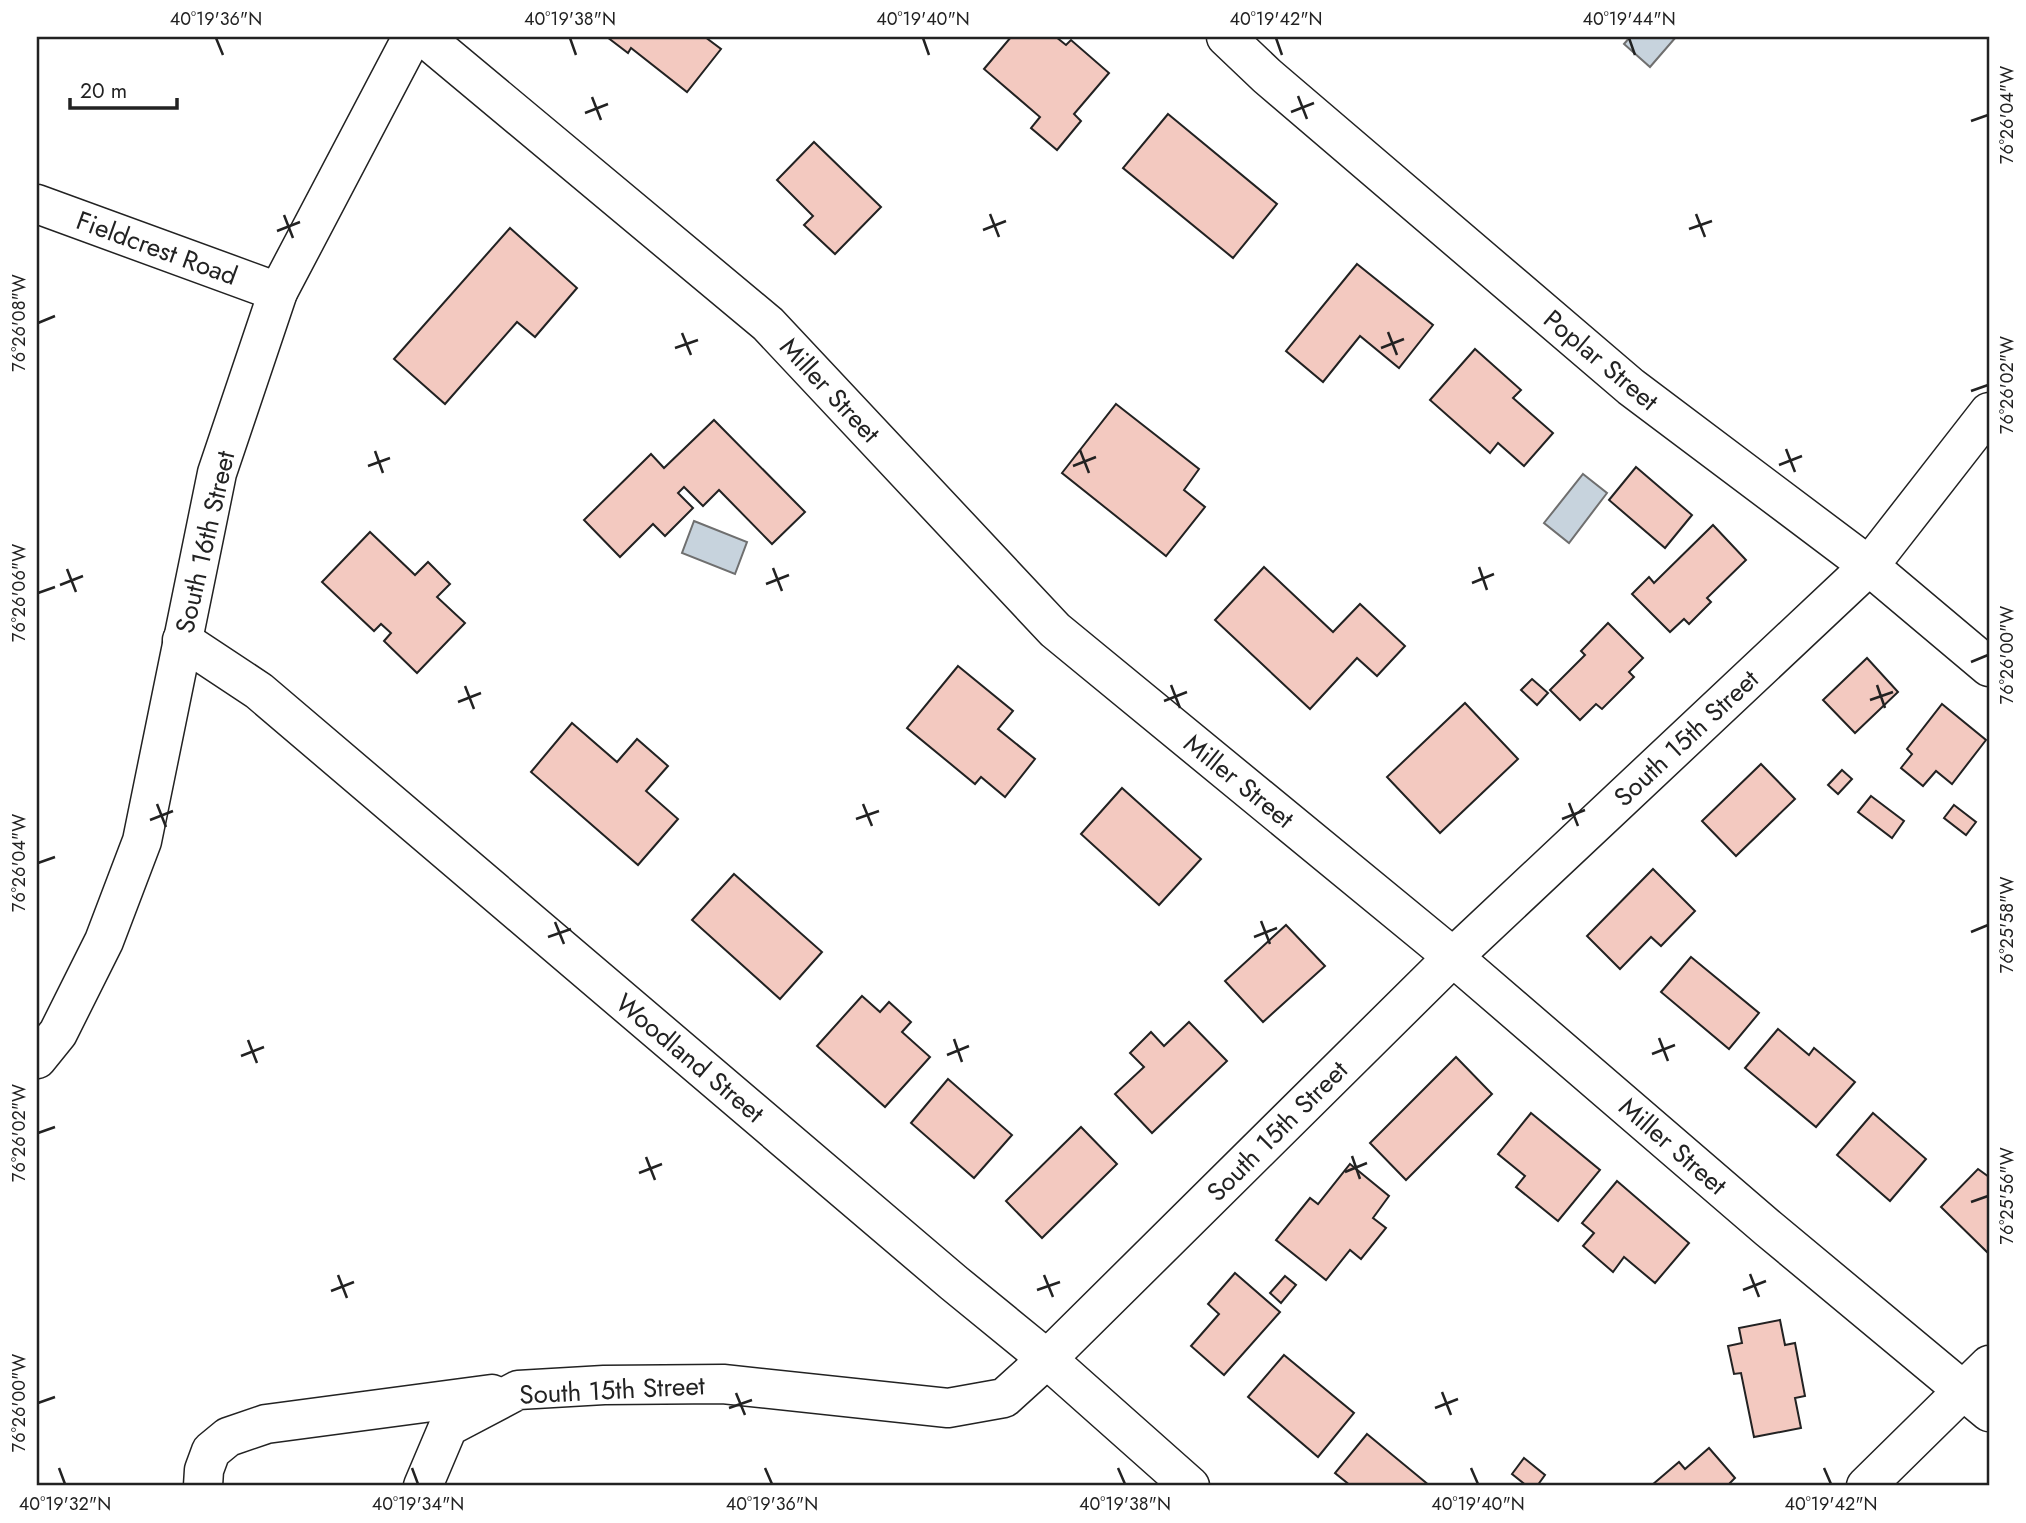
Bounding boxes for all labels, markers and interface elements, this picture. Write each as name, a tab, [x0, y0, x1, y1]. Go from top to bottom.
text: 40°19'36"N	[170, 6, 262, 32]
text: 40°19'38"N	[524, 6, 616, 32]
text: 40°19'40"N	[876, 6, 970, 32]
text: 40°19'42"N	[1230, 6, 1322, 32]
text: 40°19'44"N	[1582, 6, 1676, 32]
scale bar	[70, 66, 177, 110]
text: 76°26'04"W	[1994, 66, 2020, 164]
text: 20 m	[80, 76, 127, 106]
street label: Fieldcrest Road	[71, 201, 243, 295]
text: 76°26'08"W	[6, 274, 32, 372]
street label: Poplar Street	[1535, 301, 1667, 420]
street label: Miller Street	[771, 329, 889, 452]
text: 76°26'02"W	[1994, 336, 2020, 434]
street label: South 16th Street	[166, 446, 245, 637]
text: 76°26'06"W	[6, 544, 32, 642]
text: 76°26'00"W	[1994, 606, 2020, 704]
street label: South 15th Street	[1605, 660, 1767, 815]
street label: Miller Street	[1176, 725, 1303, 838]
text: 76°26'04"W	[6, 814, 32, 912]
text: 76°25'58"W	[1994, 877, 2020, 973]
street label: Woodland Street	[607, 984, 773, 1132]
street label: South 15th Street	[1198, 1051, 1357, 1210]
text: 76°26'02"W	[6, 1084, 32, 1182]
street label: Miller Street	[1611, 1088, 1736, 1204]
text: 76°25'56"W	[1994, 1147, 2020, 1245]
text: 76°26'00"W	[6, 1354, 32, 1452]
street label: South 15th Street	[518, 1366, 707, 1414]
text: 40°19'32"N	[19, 1491, 111, 1517]
text: 40°19'34"N	[372, 1491, 464, 1517]
text: 40°19'36"N	[726, 1491, 818, 1517]
text: 40°19'38"N	[1079, 1491, 1171, 1517]
text: 40°19'40"N	[1431, 1491, 1525, 1517]
text: 40°19'42"N	[1785, 1491, 1877, 1517]

